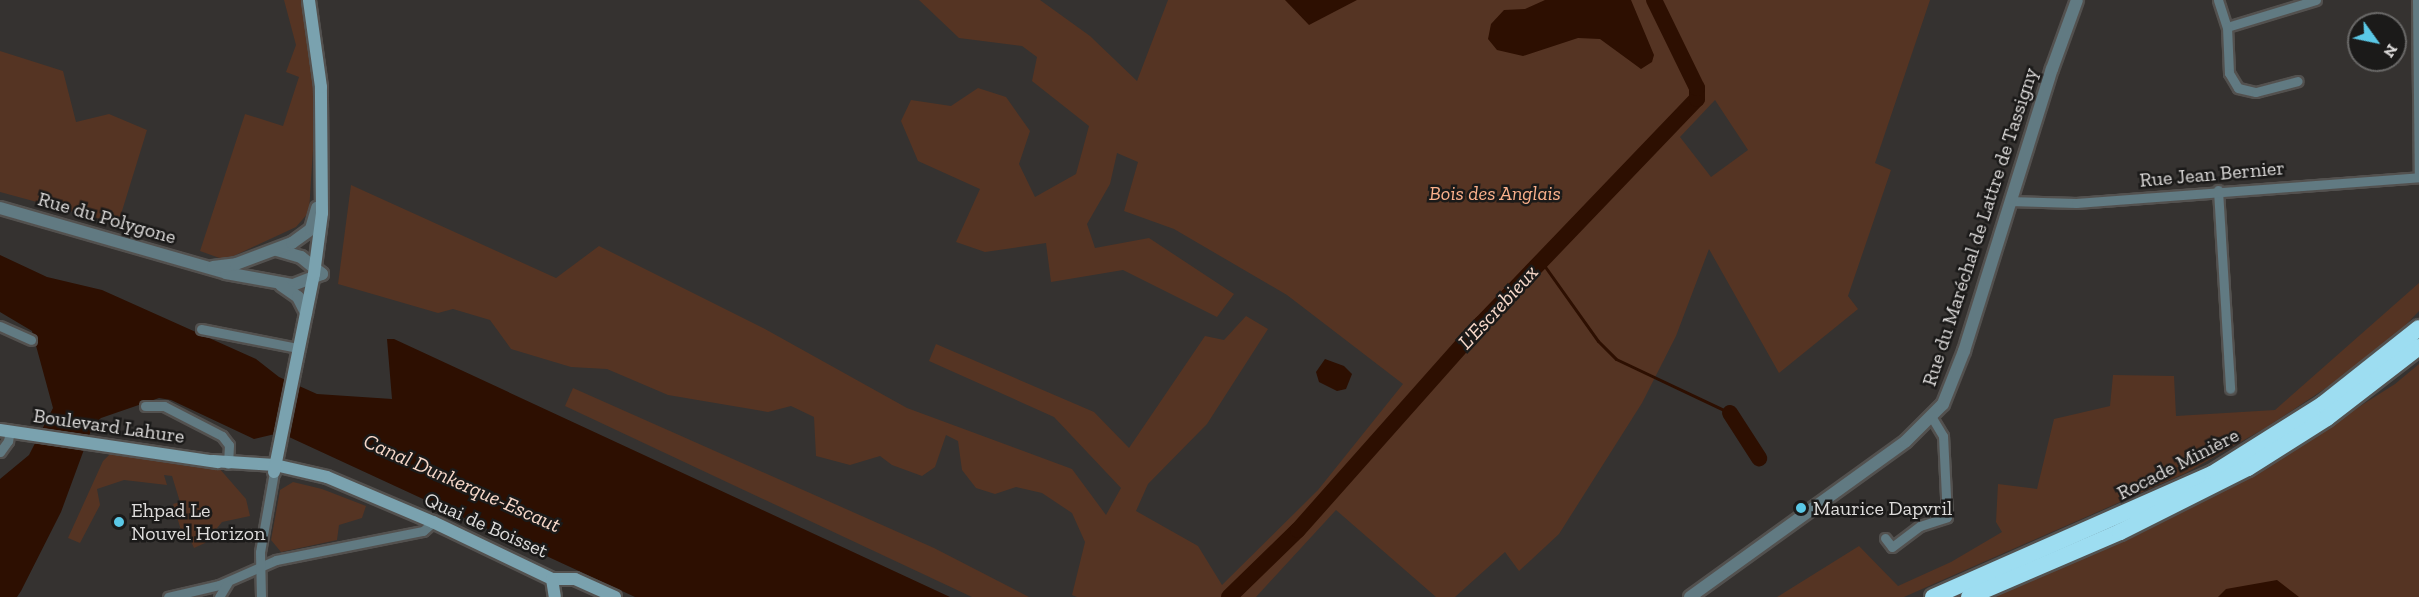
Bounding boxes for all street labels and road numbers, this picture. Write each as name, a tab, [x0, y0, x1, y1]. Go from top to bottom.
street label: Rue du Maréchal de Lattre de Tassigny	[1917, 65, 2043, 389]
street label: Rue Jean Bernier	[2138, 156, 2286, 192]
street label: Rue du Polygone	[35, 187, 179, 249]
street label: Boulevard Lahure	[32, 404, 186, 448]
street label: Rocade Minière	[2113, 423, 2243, 505]
street label: Quai de Boisset	[420, 487, 552, 563]

